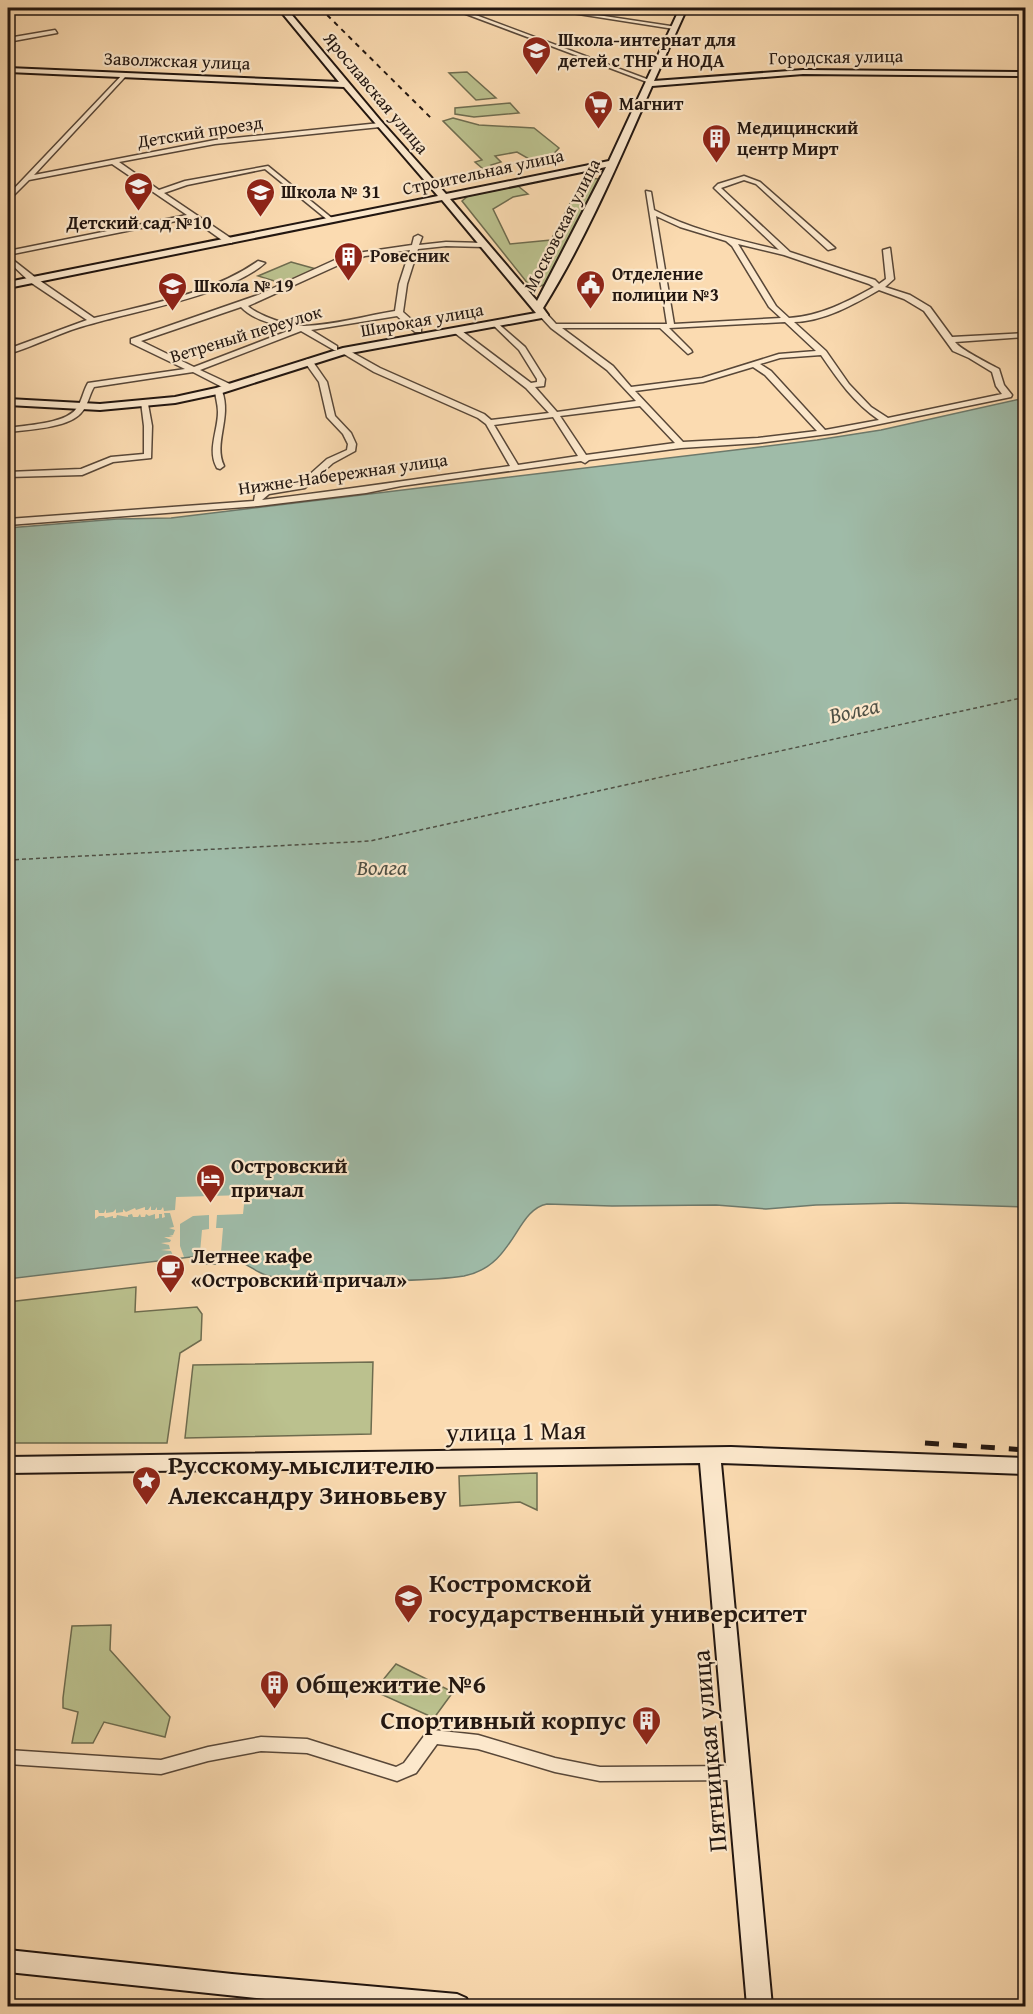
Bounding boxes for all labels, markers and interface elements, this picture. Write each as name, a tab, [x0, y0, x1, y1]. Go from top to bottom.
street label: Ярославская улица	[316, 25, 436, 160]
place label: Школа-интернат для детей с ТНР и НОДА	[558, 26, 736, 74]
school or university icon: Школа-интернат для детей с ТНР и НОДА	[521, 34, 553, 76]
street label: Городская улица	[769, 42, 904, 71]
street label: Заволжская улица	[103, 44, 251, 77]
supermarket icon: Магнит	[582, 88, 614, 130]
place label: Магнит	[619, 90, 684, 117]
street label: Детский проезд	[134, 108, 265, 155]
place label: Медицинский центр Мирт	[737, 114, 858, 162]
building icon: Медицинский центр Мирт	[700, 122, 732, 164]
street label: Строительная улица	[400, 141, 566, 202]
street label: Московская улица	[516, 153, 607, 296]
school or university icon: Детский сад №10	[123, 170, 155, 212]
school or university icon: Школа № 31	[244, 176, 276, 218]
place label: Школа № 31	[281, 178, 381, 205]
place label: Детский сад №10	[65, 209, 212, 236]
building icon: Ровесник	[333, 240, 365, 282]
place label: Ровесник	[370, 242, 450, 269]
place label: Отделение полиции №3	[612, 260, 719, 308]
public building icon: Отделение полиции №3	[575, 268, 607, 310]
school or university icon: Школа № 19	[157, 270, 189, 312]
place label: Школа № 19	[194, 272, 294, 299]
street label: Широкая улица	[358, 295, 486, 344]
street label: Ветреный переулок	[167, 297, 326, 369]
street label: Нижне-Набережная улица	[237, 445, 450, 502]
water label: Волга	[825, 689, 882, 731]
water label: Волга	[356, 851, 407, 883]
place label: Островский причал	[231, 1150, 347, 1205]
hotel icon: Островский причал	[194, 1162, 226, 1204]
place label: Летнее кафе «Островский причал»	[191, 1240, 407, 1295]
cafe icon: Летнее кафе «Островский причал»	[154, 1252, 186, 1294]
street label: улица 1 Мая	[445, 1410, 586, 1451]
place label: Русскому мыслителю Александру Зиновьеву	[168, 1445, 447, 1514]
place icon: Русскому мыслителю Александру Зиновьеву	[131, 1464, 163, 1506]
place label: Костромской государственный университет	[429, 1563, 807, 1632]
school or university icon: Костромской государственный университет	[392, 1582, 424, 1624]
street label: Пятницкая улица	[680, 1648, 737, 1854]
place label: Общежитие №6	[296, 1664, 486, 1703]
building icon: Общежитие №6	[259, 1668, 291, 1710]
place label: Спортивный корпус	[381, 1700, 626, 1739]
building icon: Спортивный корпус	[631, 1704, 663, 1746]

